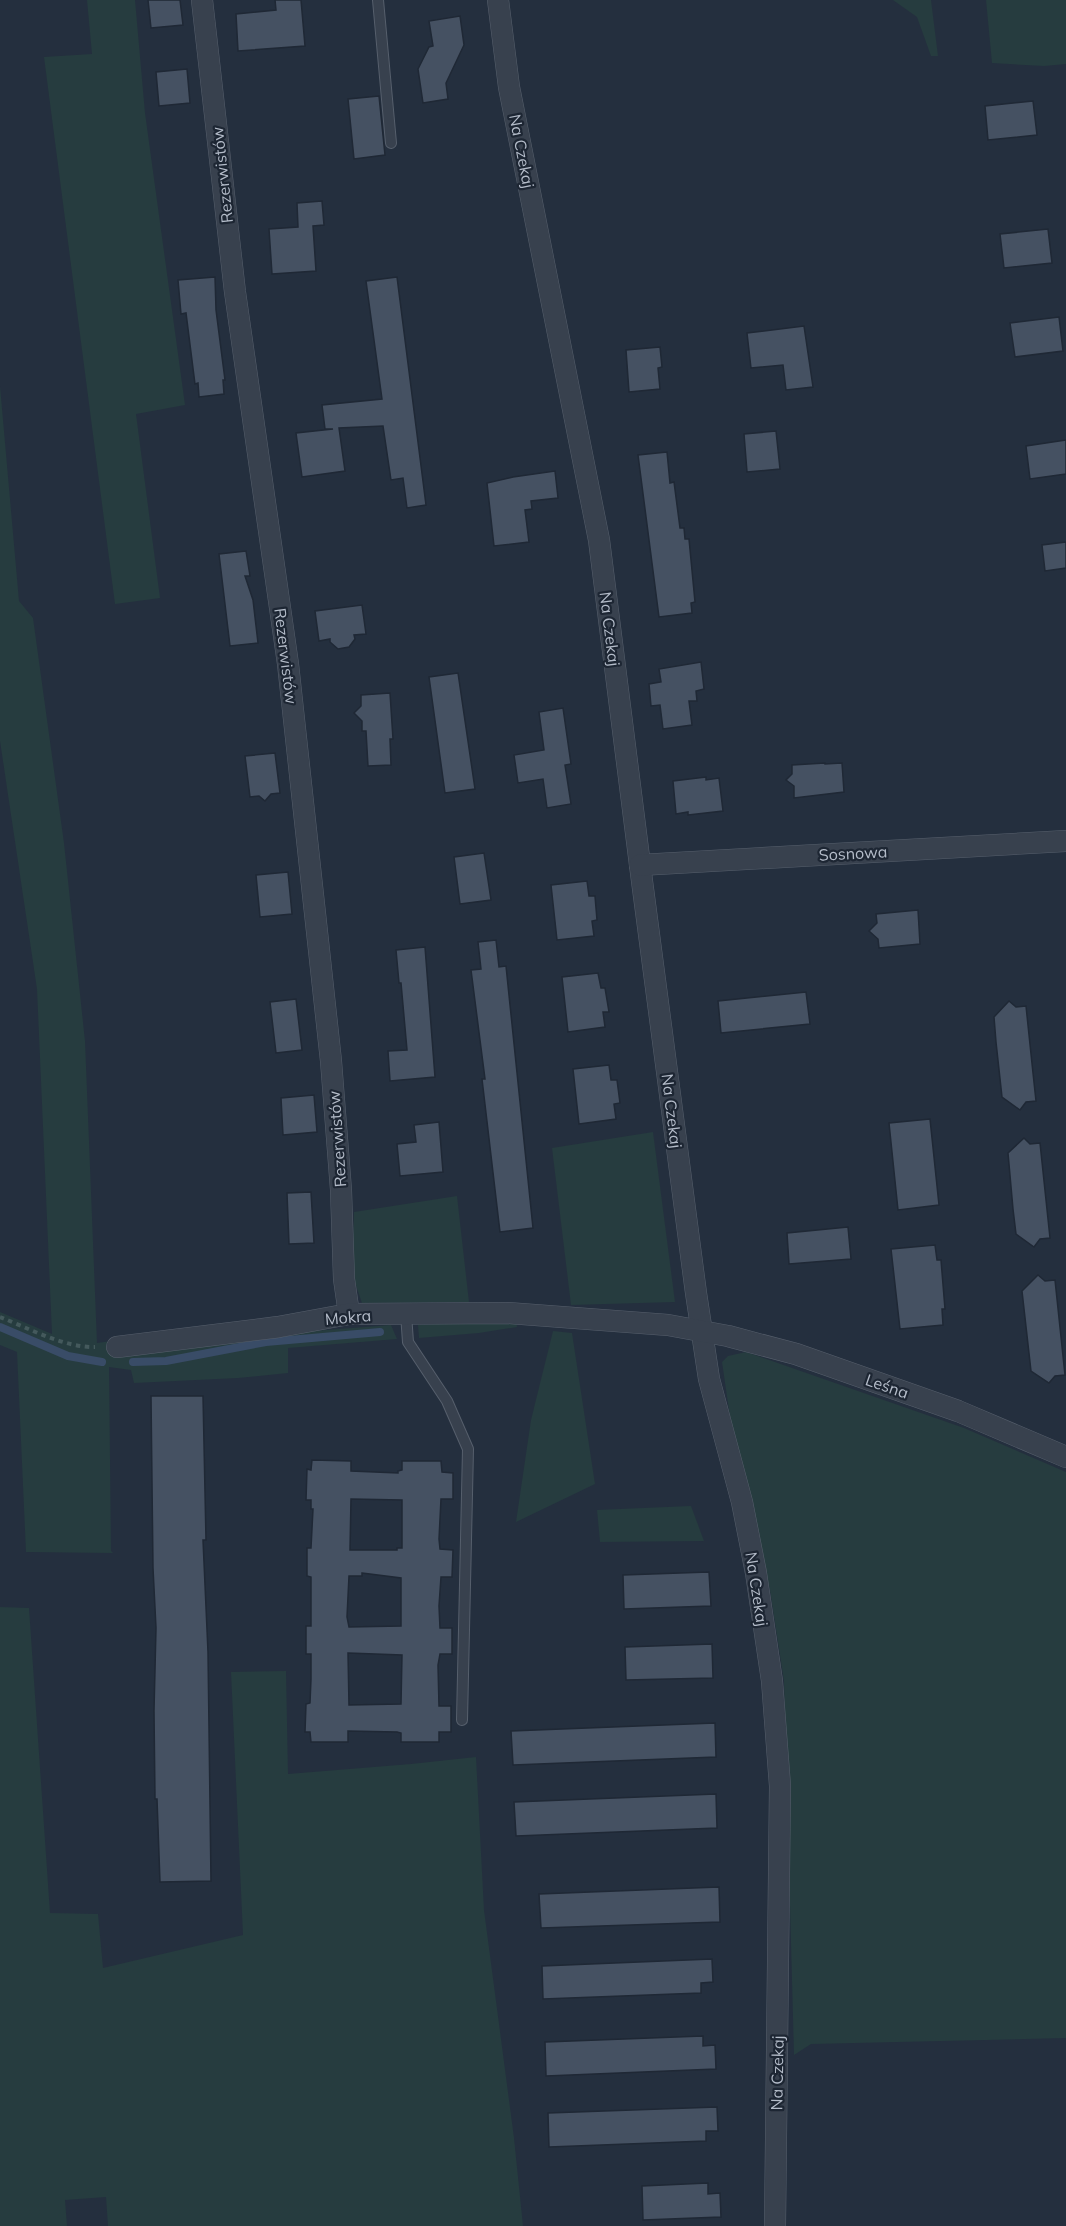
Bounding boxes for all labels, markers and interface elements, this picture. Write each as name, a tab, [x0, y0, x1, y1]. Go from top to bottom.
street label: Na Czekaj	[505, 112, 539, 190]
street label: Rezerwistów	[207, 126, 237, 224]
street label: Na Czekaj	[596, 591, 624, 667]
street label: Rezerwistów	[270, 607, 302, 705]
street label: Sosnowa	[818, 841, 888, 865]
street label: Na Czekaj	[658, 1073, 686, 1149]
street label: Rezerwistów	[324, 1090, 350, 1188]
street label: Mokra	[324, 1305, 372, 1329]
street label: Leśna	[863, 1369, 911, 1403]
street label: Na Czekaj	[741, 1550, 773, 1628]
street label: Na Czekaj	[766, 2035, 788, 2111]

